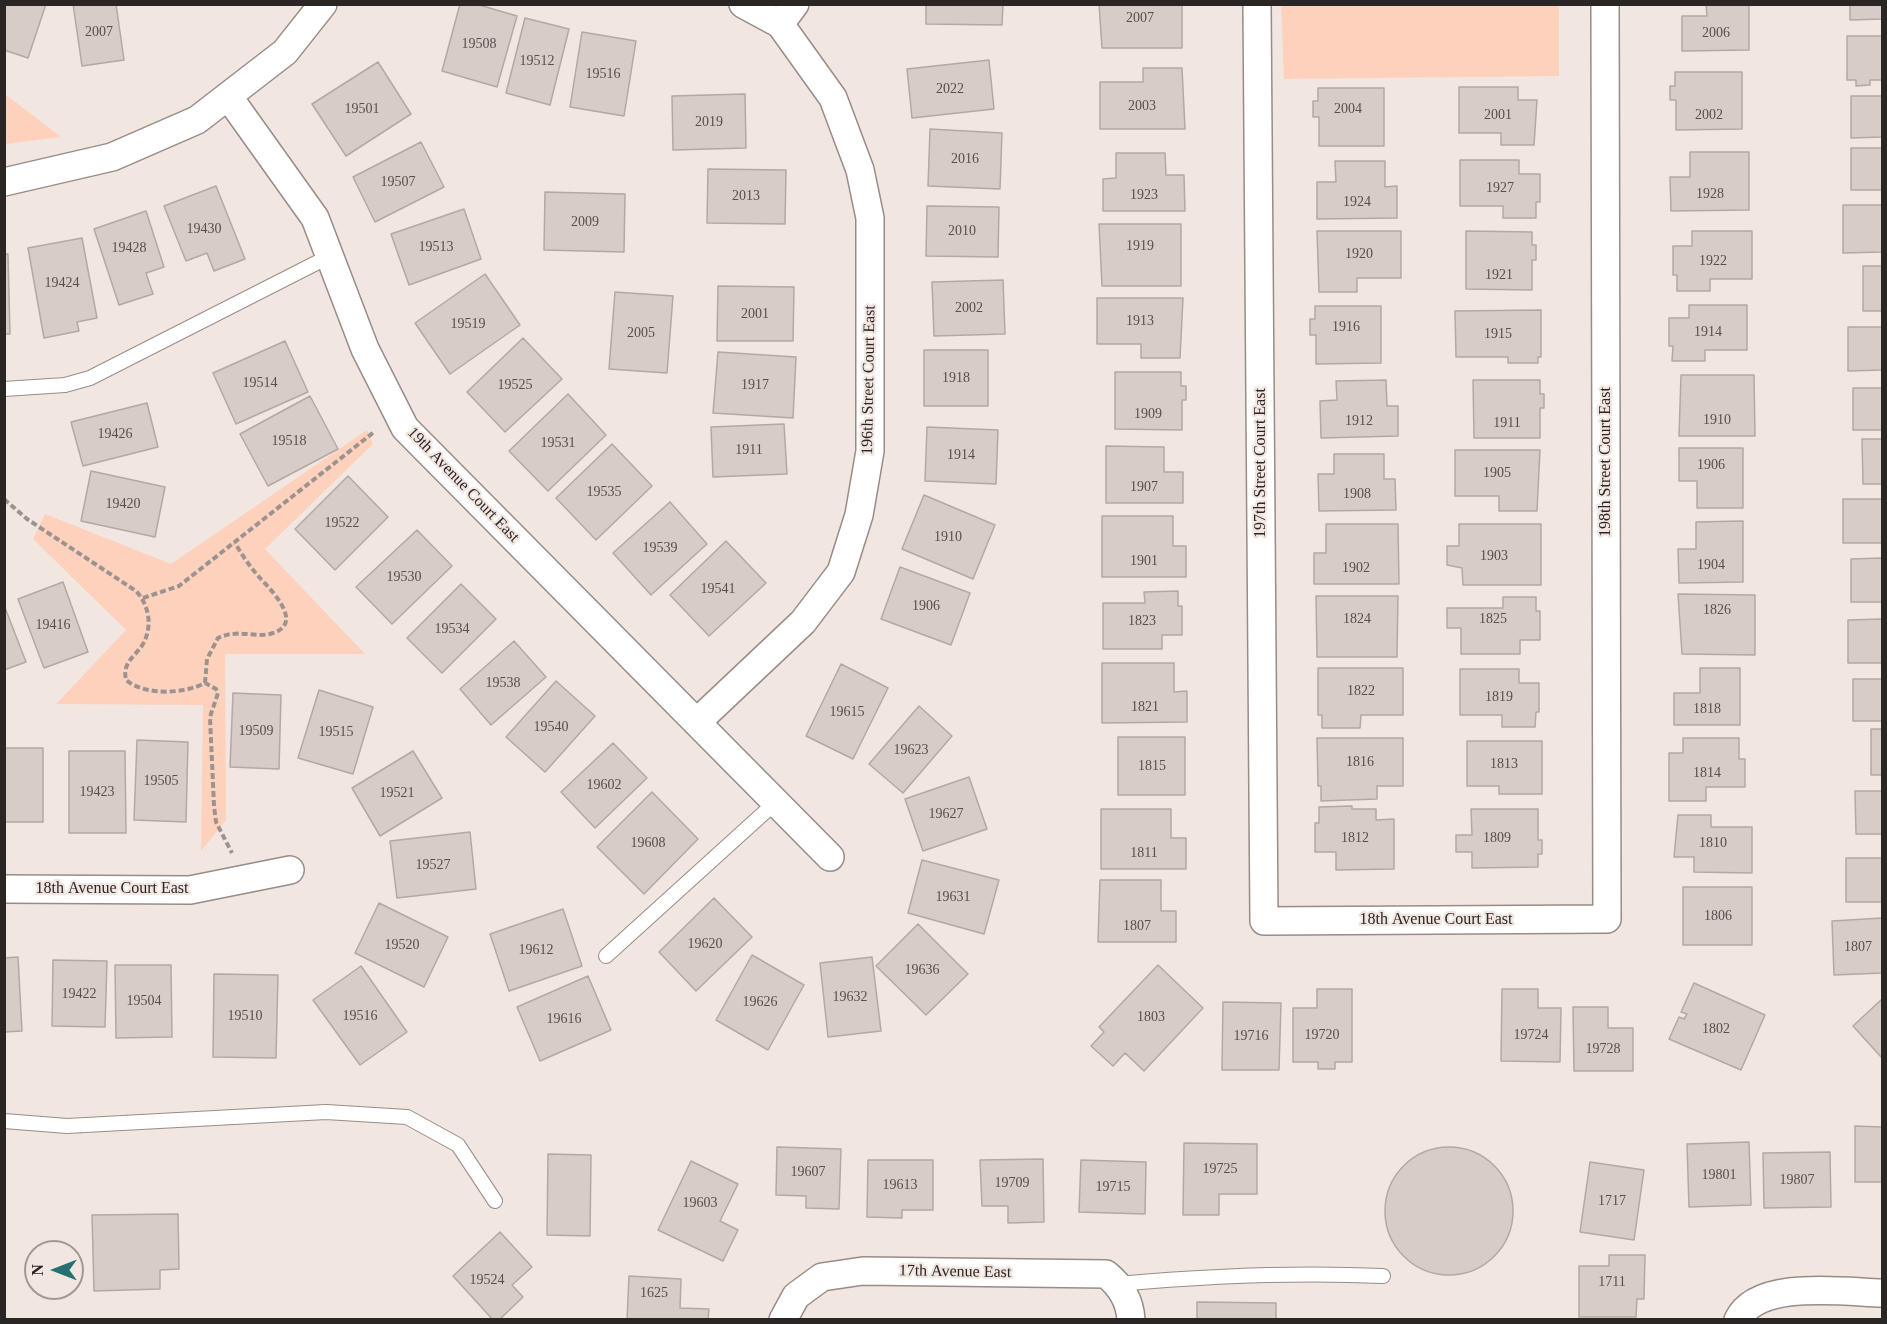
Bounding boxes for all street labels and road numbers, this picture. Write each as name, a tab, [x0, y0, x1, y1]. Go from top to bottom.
street label: 196th Street Court East	[858, 305, 880, 455]
street label: 198th Street Court East	[1596, 387, 1616, 537]
street label: 197th Street Court East	[1251, 388, 1271, 538]
street label: 19th Avenue Court East	[403, 423, 523, 547]
street label: 18th Avenue Court East	[35, 879, 189, 899]
street label: 18th Avenue Court East	[1359, 910, 1513, 930]
street label: 17th Avenue East	[899, 1261, 1011, 1283]

